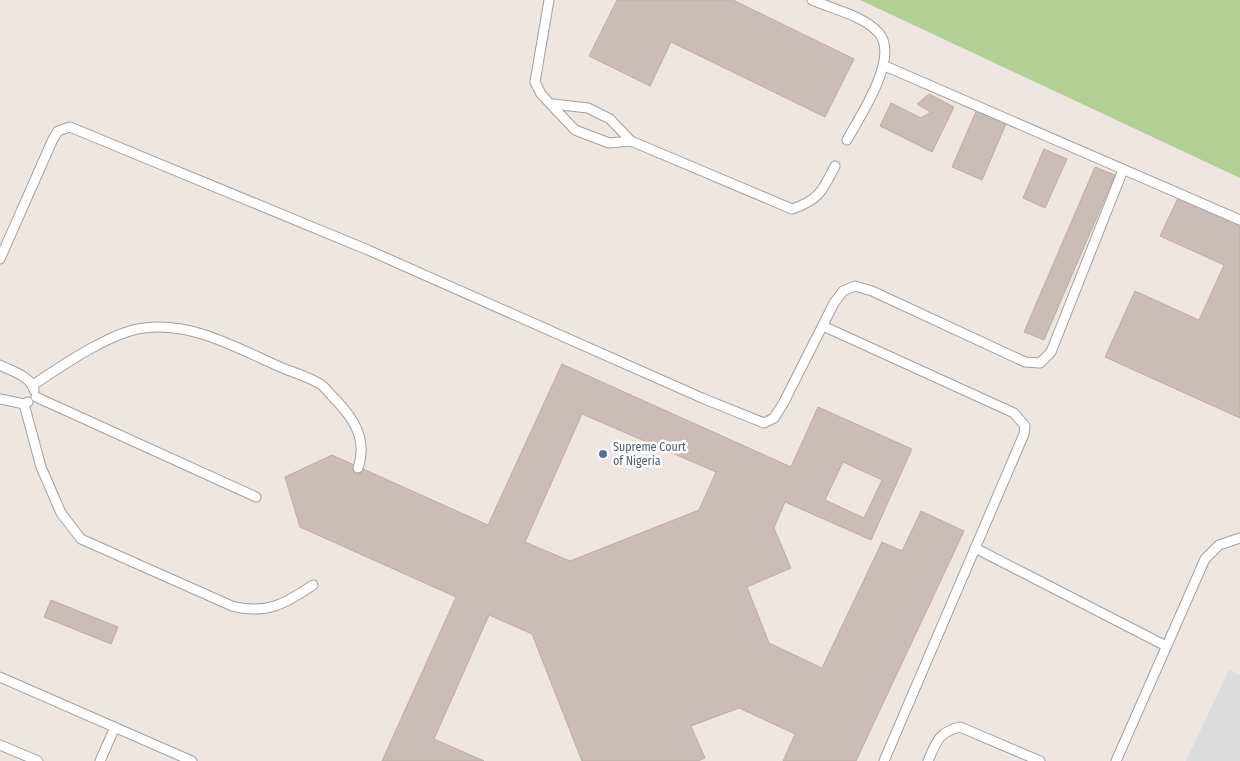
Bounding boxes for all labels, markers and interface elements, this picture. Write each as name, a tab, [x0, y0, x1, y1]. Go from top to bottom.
place label: Supreme Court of Nigeria	[613, 440, 686, 468]
marker: Supreme Court of Nigeria	[597, 448, 609, 460]

